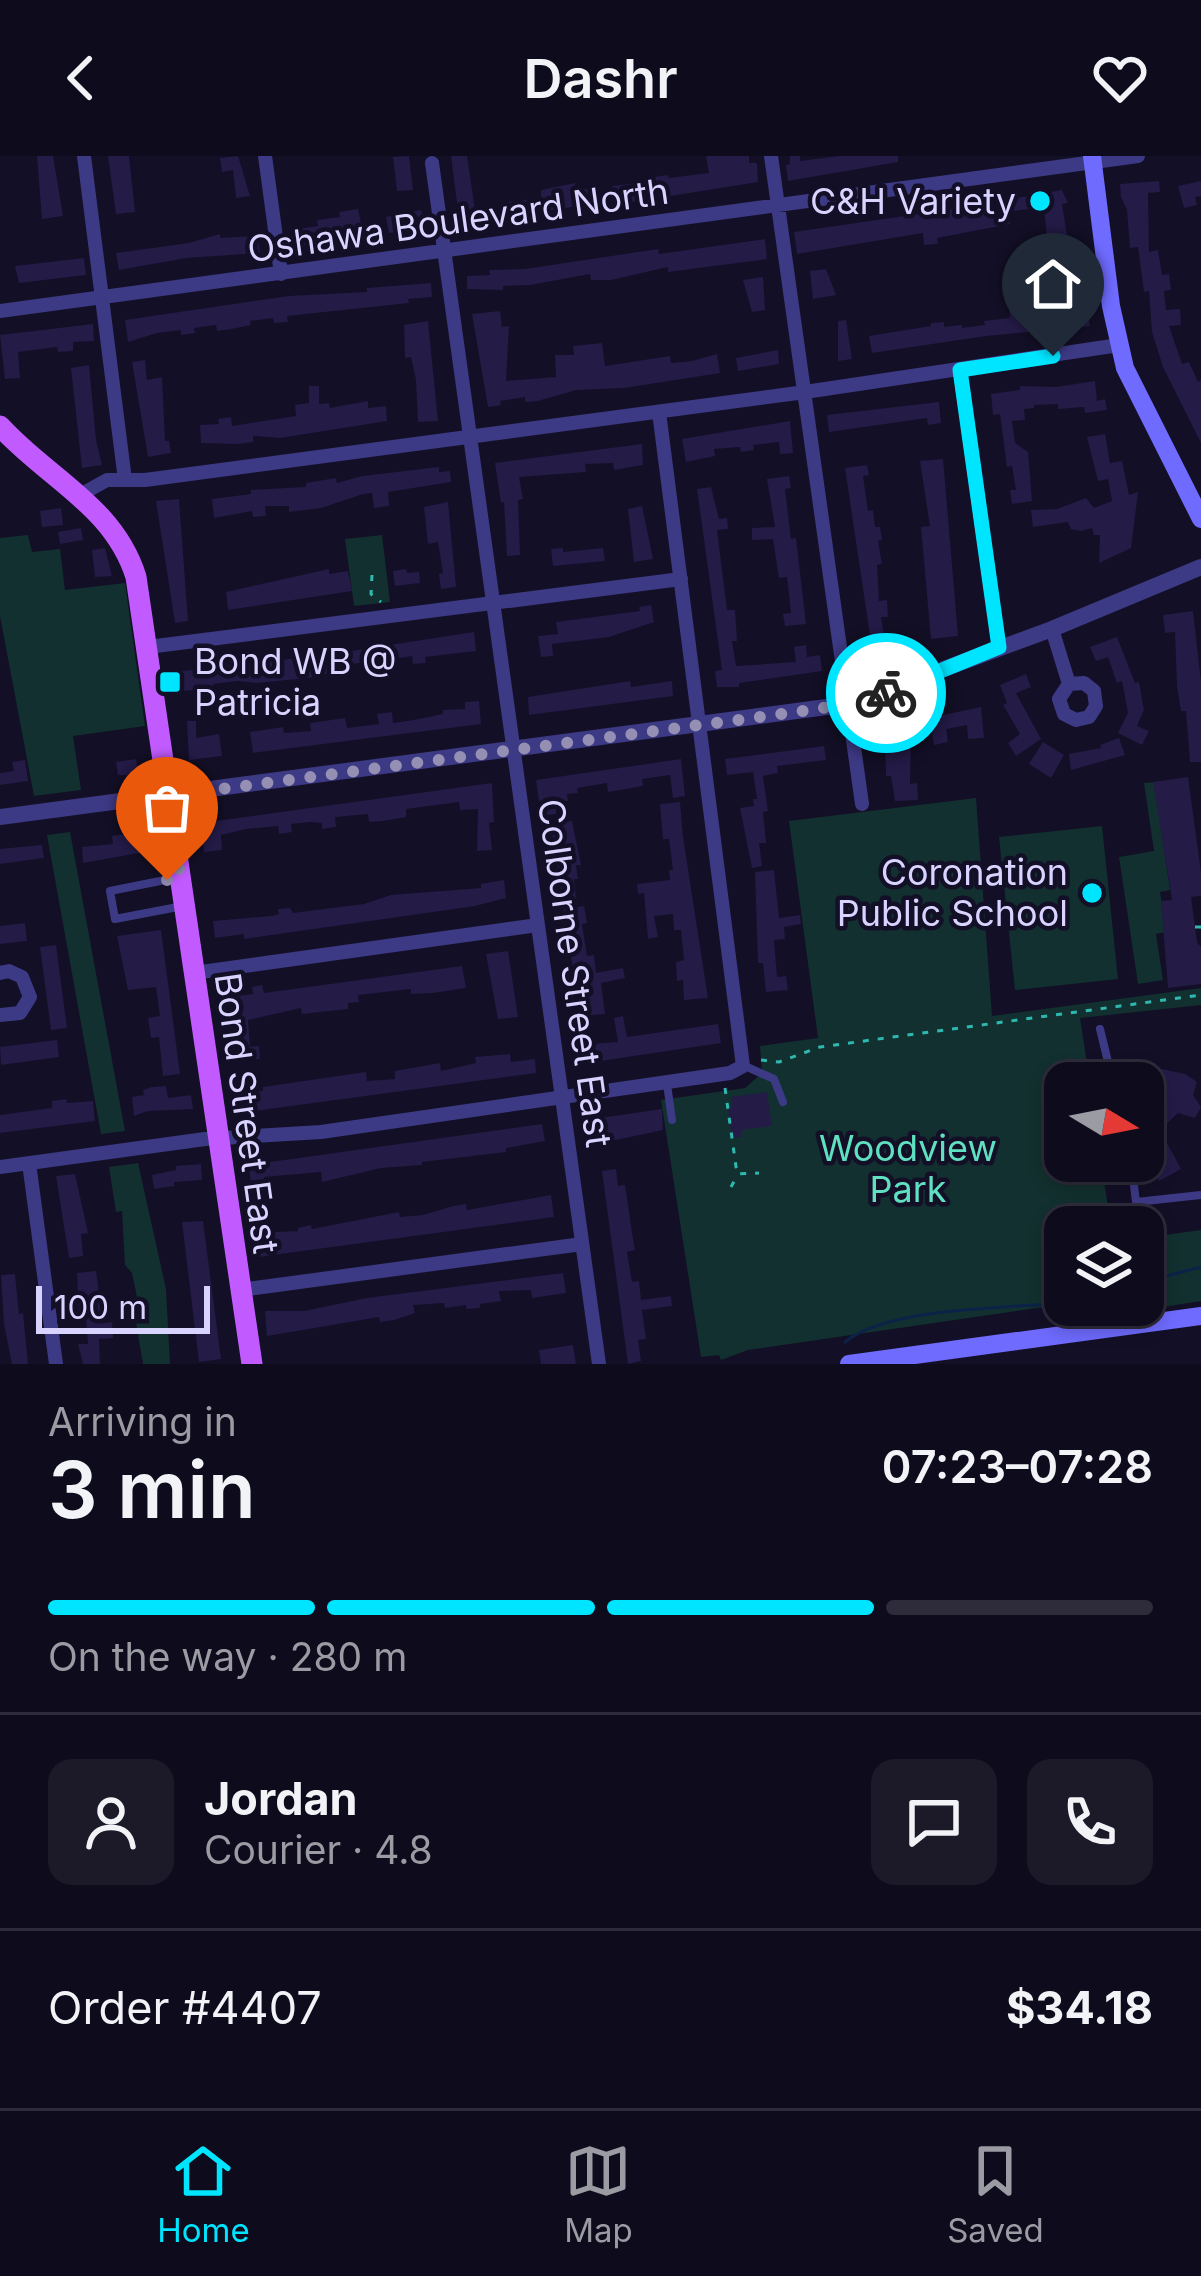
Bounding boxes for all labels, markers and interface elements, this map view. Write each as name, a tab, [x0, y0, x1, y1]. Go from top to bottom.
icon: back	[48, 45, 114, 111]
icon: heart	[1087, 45, 1153, 111]
text: Dashr	[523, 46, 678, 111]
street label: Oshawa Boulevard North	[245, 169, 671, 271]
place label: C&H Variety	[810, 179, 1016, 223]
marker: C&H Variety	[1027, 188, 1053, 214]
pin	[1002, 233, 1104, 356]
icon: home	[1020, 251, 1086, 317]
courier	[826, 633, 946, 753]
place label: Bond WB @ Patricia	[194, 639, 397, 724]
icon: bike	[853, 660, 919, 726]
marker: Bond WB @ Patricia	[157, 669, 183, 695]
pin	[116, 757, 218, 880]
icon: bag	[134, 775, 200, 841]
street label: Colborne Street East	[529, 796, 621, 1150]
place label: Coronation Public School	[837, 850, 1068, 935]
marker: Coronation Public School	[1079, 880, 1105, 906]
street label: Bond Street East	[206, 970, 289, 1256]
north arrow	[1044, 1062, 1164, 1182]
map controls	[1044, 1062, 1164, 1326]
park label: Woodview Park	[819, 1126, 997, 1211]
button: layers	[1044, 1206, 1164, 1326]
scale bar	[36, 1280, 210, 1333]
text: 100 m	[54, 1287, 147, 1327]
text: Arriving in	[48, 1398, 237, 1445]
text: 07:23–07:28	[882, 1439, 1153, 1494]
text: 3 min	[48, 1442, 256, 1537]
text: On the way · 280 m	[48, 1633, 407, 1680]
button: person	[48, 1759, 174, 1885]
button: chat	[871, 1759, 997, 1885]
button: phone	[1027, 1759, 1153, 1885]
text: Jordan	[204, 1771, 358, 1826]
text: Courier · 4.8	[204, 1826, 433, 1873]
text: Order #4407	[48, 1980, 322, 2035]
text: $34.18	[1006, 1980, 1153, 2035]
tab: Home	[157, 2138, 250, 2250]
tab: Map	[564, 2138, 633, 2250]
tab: Saved	[947, 2138, 1044, 2250]

